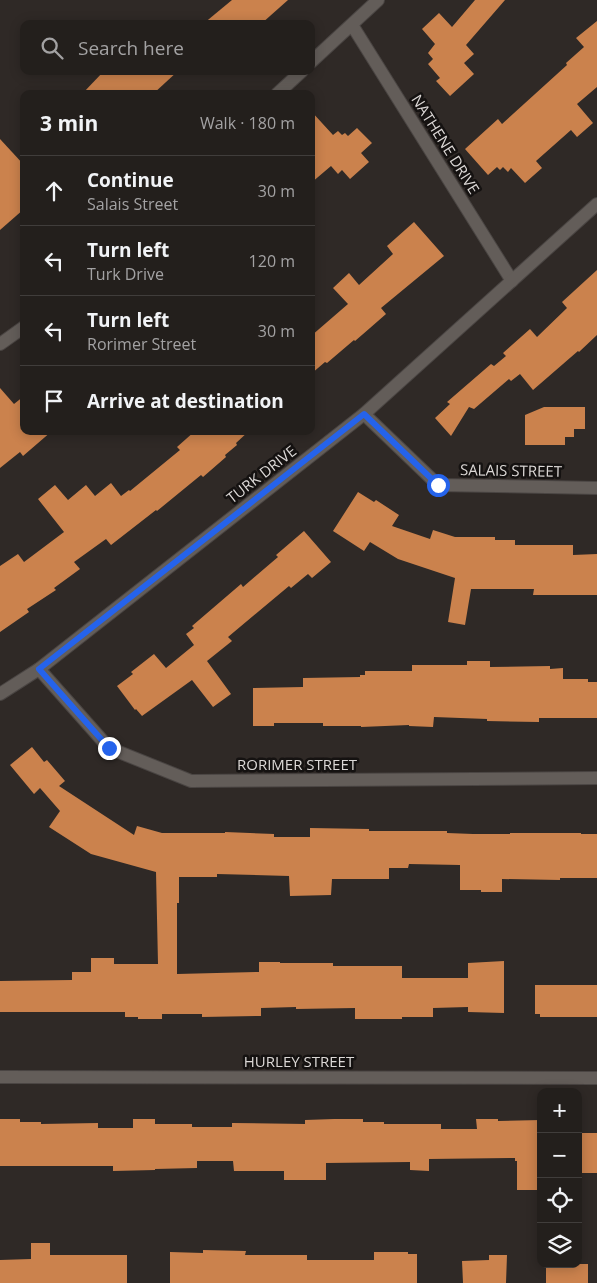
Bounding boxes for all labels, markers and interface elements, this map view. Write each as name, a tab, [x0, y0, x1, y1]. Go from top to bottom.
search box	[20, 20, 315, 75]
icon: search	[38, 34, 66, 62]
text: Search here	[78, 35, 184, 61]
street label: NATHENE DRIVE	[407, 91, 485, 197]
text: 3 min	[40, 109, 98, 137]
text: Walk · 180 m	[200, 112, 295, 134]
text: Continue	[87, 167, 174, 193]
icon: ahead	[40, 177, 68, 205]
text: 30 m	[258, 180, 295, 202]
text: Salais Street	[87, 193, 178, 215]
text: Turn left	[87, 237, 169, 263]
icon: left	[40, 247, 68, 275]
text: 120 m	[249, 250, 295, 272]
text: Turk Drive	[87, 263, 164, 285]
text: Turn left	[87, 307, 169, 333]
icon: left	[40, 317, 68, 345]
text: 30 m	[258, 320, 295, 342]
text: Rorimer Street	[87, 333, 196, 355]
icon: arrive	[40, 387, 68, 415]
text: Arrive at destination	[87, 388, 284, 414]
street label: TURK DRIVE	[222, 441, 300, 507]
street label: SALAIS STREET	[460, 459, 563, 481]
route start	[427, 474, 450, 497]
route end	[98, 737, 121, 760]
street label: RORIMER STREET	[237, 754, 358, 774]
street label: HURLEY STREET	[244, 1051, 355, 1071]
map controls	[537, 1088, 582, 1268]
button: +	[537, 1088, 582, 1133]
button: −	[537, 1133, 582, 1178]
button: locate	[537, 1178, 582, 1223]
button: layers	[537, 1223, 582, 1268]

